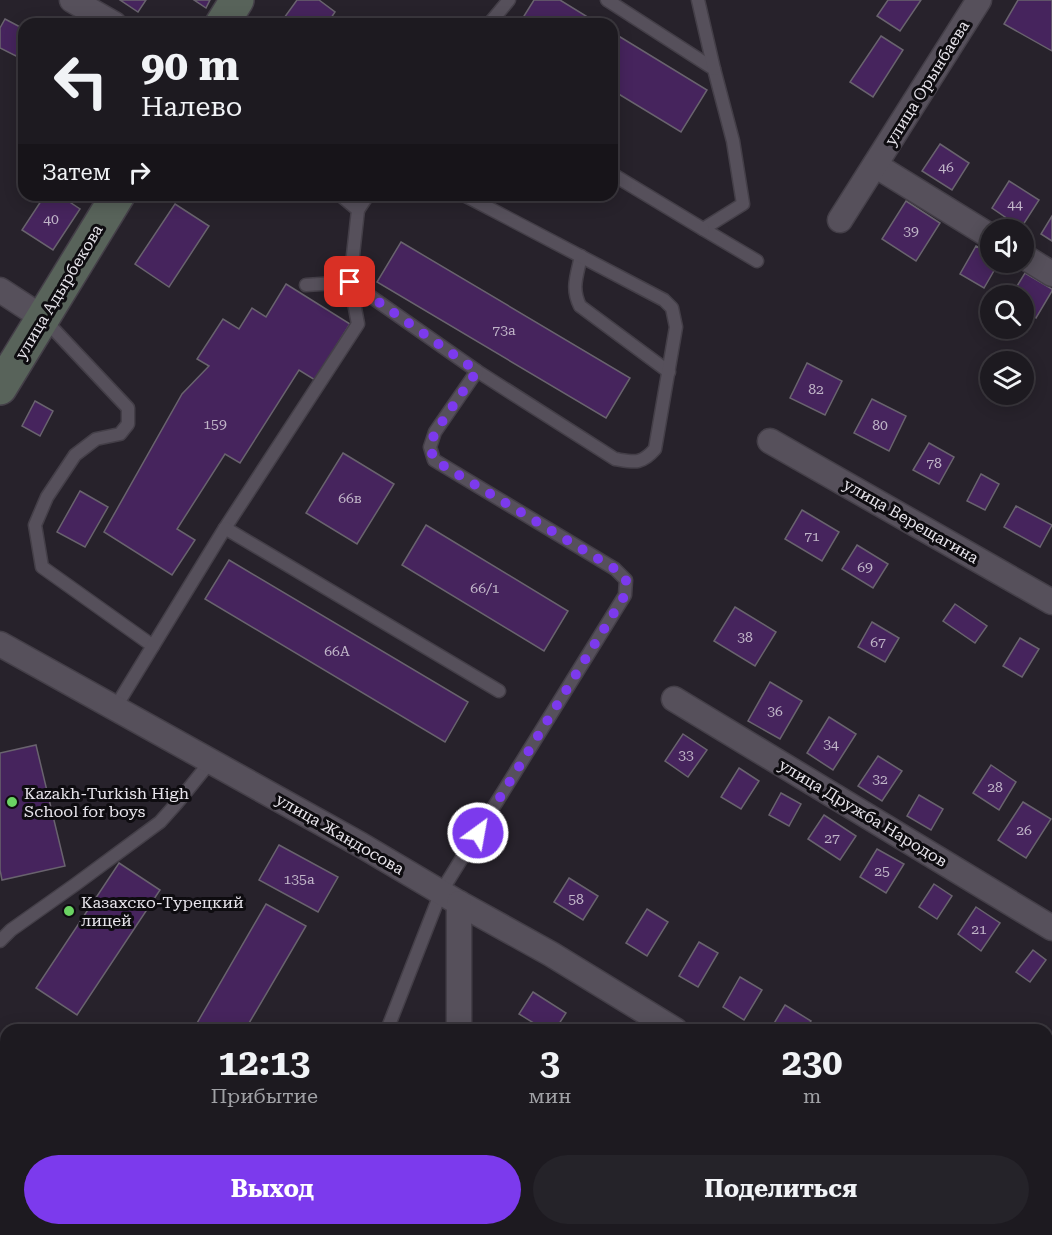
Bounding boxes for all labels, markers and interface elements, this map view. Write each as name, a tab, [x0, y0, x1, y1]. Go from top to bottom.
street label: улица Орынбаева	[881, 17, 973, 149]
text: 90 m	[141, 41, 239, 90]
icon: left	[42, 42, 120, 120]
text: Налево	[141, 91, 242, 123]
icon: right	[123, 156, 156, 189]
house number: 46	[938, 159, 954, 175]
text: Затем	[42, 160, 111, 185]
house number: 44	[1007, 196, 1023, 212]
house number: 40	[43, 211, 59, 227]
map controls	[980, 219, 1034, 405]
button: sound	[980, 219, 1034, 273]
street label: улица Адырбекова	[11, 221, 107, 363]
house number: 39	[903, 223, 919, 239]
pin	[324, 256, 375, 307]
icon: arrive	[333, 265, 366, 298]
button: search	[980, 285, 1034, 339]
house number: 73а	[492, 322, 516, 338]
button: layers	[980, 351, 1034, 405]
house number: 82	[808, 381, 824, 397]
house number: 159	[203, 416, 227, 432]
house number: 80	[872, 417, 888, 433]
house number: 78	[926, 455, 942, 471]
street label: улица Верещагина	[840, 475, 982, 568]
house number: 66в	[338, 490, 362, 506]
house number: 71	[804, 528, 820, 544]
house number: 69	[857, 559, 873, 575]
house number: 66/1	[470, 580, 500, 596]
house number: 38	[737, 629, 753, 645]
house number: 67	[870, 634, 886, 650]
house number: 66А	[324, 643, 350, 659]
house number: 36	[767, 703, 783, 719]
house number: 34	[823, 736, 839, 752]
house number: 33	[678, 747, 694, 763]
street label: улица Дружба Народов	[775, 755, 951, 871]
house number: 32	[872, 771, 888, 787]
house number: 28	[987, 779, 1003, 795]
place label: Kazakh-Turkish High School for boys	[24, 784, 189, 821]
street label: улица Жандосова	[273, 790, 408, 879]
marker: Kazakh-Turkish High School for boys	[5, 795, 19, 809]
position arrow	[446, 801, 510, 865]
house number: 26	[1016, 822, 1032, 838]
house number: 27	[824, 830, 840, 846]
house number: 25	[874, 863, 890, 879]
house number: 135а	[283, 871, 315, 887]
house number: 58	[568, 891, 584, 907]
place label: Казахско-Турецкий лицей	[81, 893, 244, 930]
marker: Казахско-Турецкий лицей	[62, 904, 76, 918]
house number: 21	[971, 921, 987, 937]
text: 12:13	[218, 1042, 310, 1084]
text: 3	[540, 1042, 560, 1084]
text: 230	[782, 1042, 842, 1084]
text: Прибытие	[211, 1084, 318, 1108]
text: мин	[529, 1084, 571, 1108]
text: m	[803, 1084, 821, 1108]
button: Выход	[24, 1155, 521, 1224]
button: Поделиться	[533, 1155, 1029, 1224]

